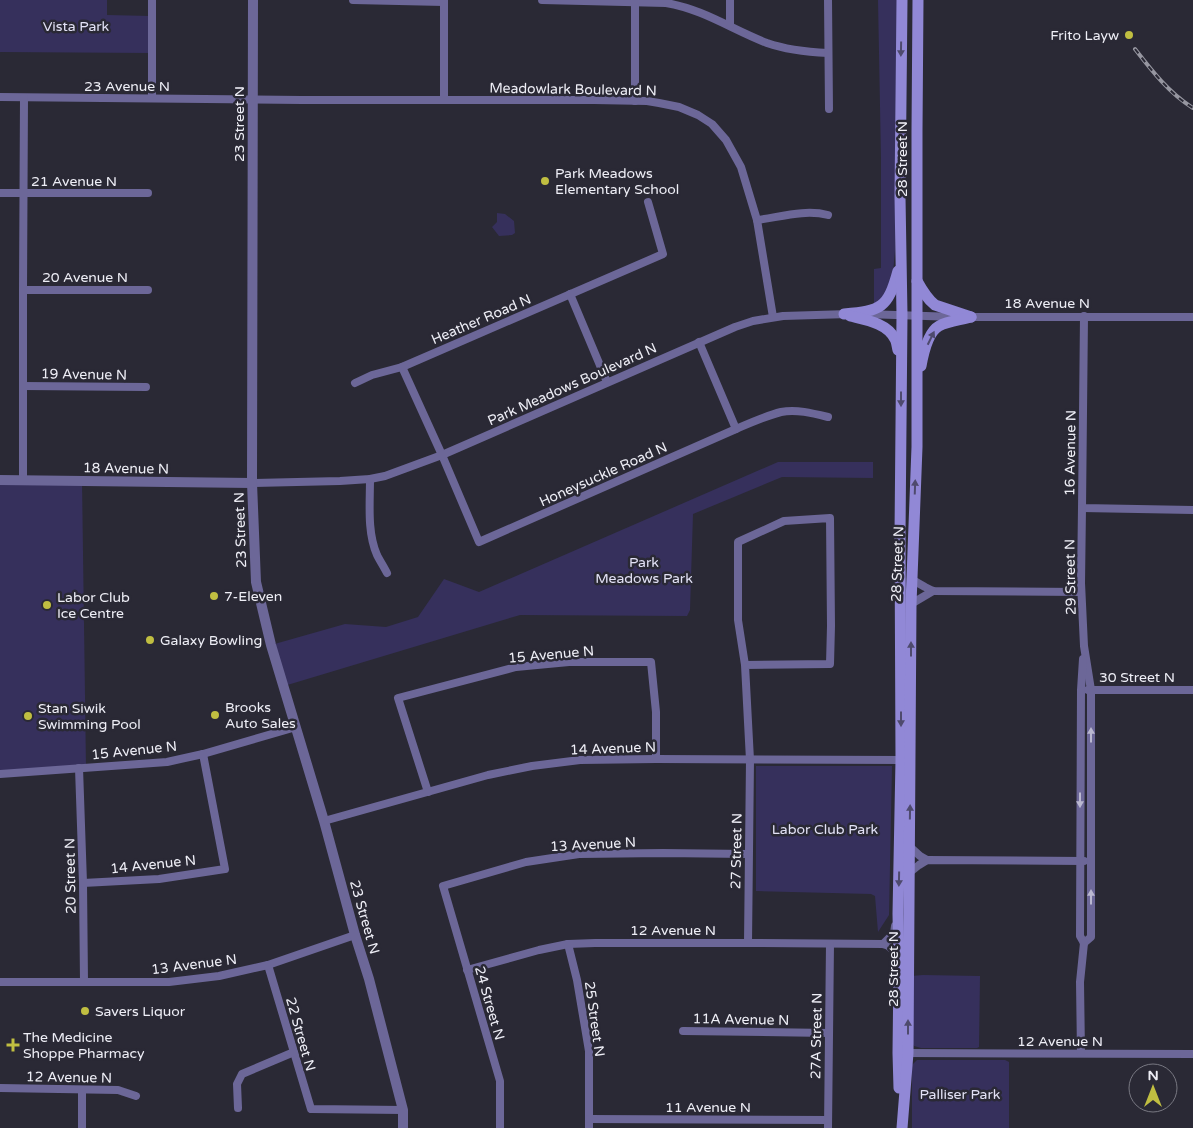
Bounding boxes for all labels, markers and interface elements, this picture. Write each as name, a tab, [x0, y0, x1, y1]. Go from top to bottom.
park label: Vista Park	[43, 18, 110, 35]
place label: Frito Layw	[1050, 27, 1119, 44]
marker: Frito Layw	[1123, 29, 1135, 41]
one-way arrow	[897, 41, 905, 57]
street label: 23 Avenue N	[84, 78, 170, 95]
street label: Meadowlark Boulevard N	[489, 80, 657, 99]
street label: 23 Street N	[231, 86, 248, 162]
street label: 28 Street N	[894, 121, 911, 197]
place label: Park Meadows Elementary School	[555, 165, 679, 198]
street label: 21 Avenue N	[31, 173, 117, 190]
marker: Park Meadows Elementary School	[539, 175, 551, 187]
street label: 20 Avenue N	[42, 269, 128, 286]
street label: Heather Road N	[429, 291, 534, 348]
street label: 18 Avenue N	[1004, 295, 1090, 312]
one-way arrow	[927, 331, 935, 345]
street label: Park Meadows Boulevard N	[485, 339, 659, 430]
street label: 19 Avenue N	[41, 365, 127, 384]
one-way arrow	[897, 391, 905, 407]
street label: 16 Avenue N	[1061, 410, 1080, 496]
street label: Honeysuckle Road N	[537, 439, 670, 510]
street label: 18 Avenue N	[83, 459, 169, 478]
one-way arrow	[911, 479, 919, 495]
street label: 23 Street N	[231, 492, 250, 568]
street label: 28 Street N	[888, 526, 907, 602]
street label: 29 Street N	[1061, 539, 1080, 615]
park label: Park Meadows Park	[595, 554, 693, 587]
place label: 7-Eleven	[224, 588, 282, 605]
place label: Labor Club Ice Centre	[57, 589, 130, 622]
marker: 7-Eleven	[208, 590, 220, 602]
marker: Labor Club Ice Centre	[41, 599, 53, 611]
place label: Galaxy Bowling	[160, 632, 262, 649]
marker: Galaxy Bowling	[144, 634, 156, 646]
one-way arrow	[907, 641, 915, 657]
street label: 15 Avenue N	[507, 642, 595, 667]
street label: 30 Street N	[1099, 669, 1175, 686]
place label: Brooks Auto Sales	[225, 699, 296, 732]
place label: Stan Siwik Swimming Pool	[38, 700, 141, 733]
marker: Brooks Auto Sales	[209, 709, 221, 721]
marker: Stan Siwik Swimming Pool	[22, 710, 34, 722]
one-way arrow	[897, 711, 905, 727]
one-way arrow	[1087, 726, 1095, 742]
street label: 15 Avenue N	[90, 738, 178, 763]
street label: 14 Avenue N	[570, 739, 656, 758]
one-way arrow	[1076, 792, 1084, 808]
one-way arrow	[906, 804, 914, 820]
street label: 27 Street N	[727, 813, 746, 889]
park label: Labor Club Park	[772, 821, 879, 838]
street label: 13 Avenue N	[550, 834, 637, 855]
street label: 20 Street N	[61, 838, 80, 914]
street label: 14 Avenue N	[109, 852, 197, 877]
one-way arrow	[895, 871, 903, 887]
street label: 23 Street N	[346, 878, 383, 956]
one-way arrow	[1087, 889, 1095, 905]
street label: 12 Avenue N	[630, 922, 716, 939]
street label: 28 Street N	[885, 931, 902, 1007]
street label: 13 Avenue N	[150, 951, 238, 978]
street label: 24 Street N	[471, 964, 508, 1042]
street label: 25 Street N	[581, 980, 608, 1058]
street label: 27A Street N	[807, 993, 826, 1079]
street label: 22 Street N	[282, 995, 319, 1073]
place label: Savers Liquor	[95, 1003, 186, 1020]
marker: Savers Liquor	[79, 1005, 91, 1017]
street label: 11A Avenue N	[693, 1010, 789, 1029]
one-way arrow	[904, 1019, 912, 1035]
place label: The Medicine Shoppe Pharmacy	[23, 1029, 145, 1062]
street label: 12 Avenue N	[1017, 1033, 1103, 1050]
marker: The Medicine Shoppe Pharmacy	[7, 1039, 19, 1051]
north arrow	[1128, 1063, 1178, 1113]
text: N	[1147, 1067, 1159, 1084]
street label: 12 Avenue N	[26, 1068, 112, 1087]
park label: Palliser Park	[920, 1086, 1001, 1103]
street label: 11 Avenue N	[665, 1099, 751, 1116]

